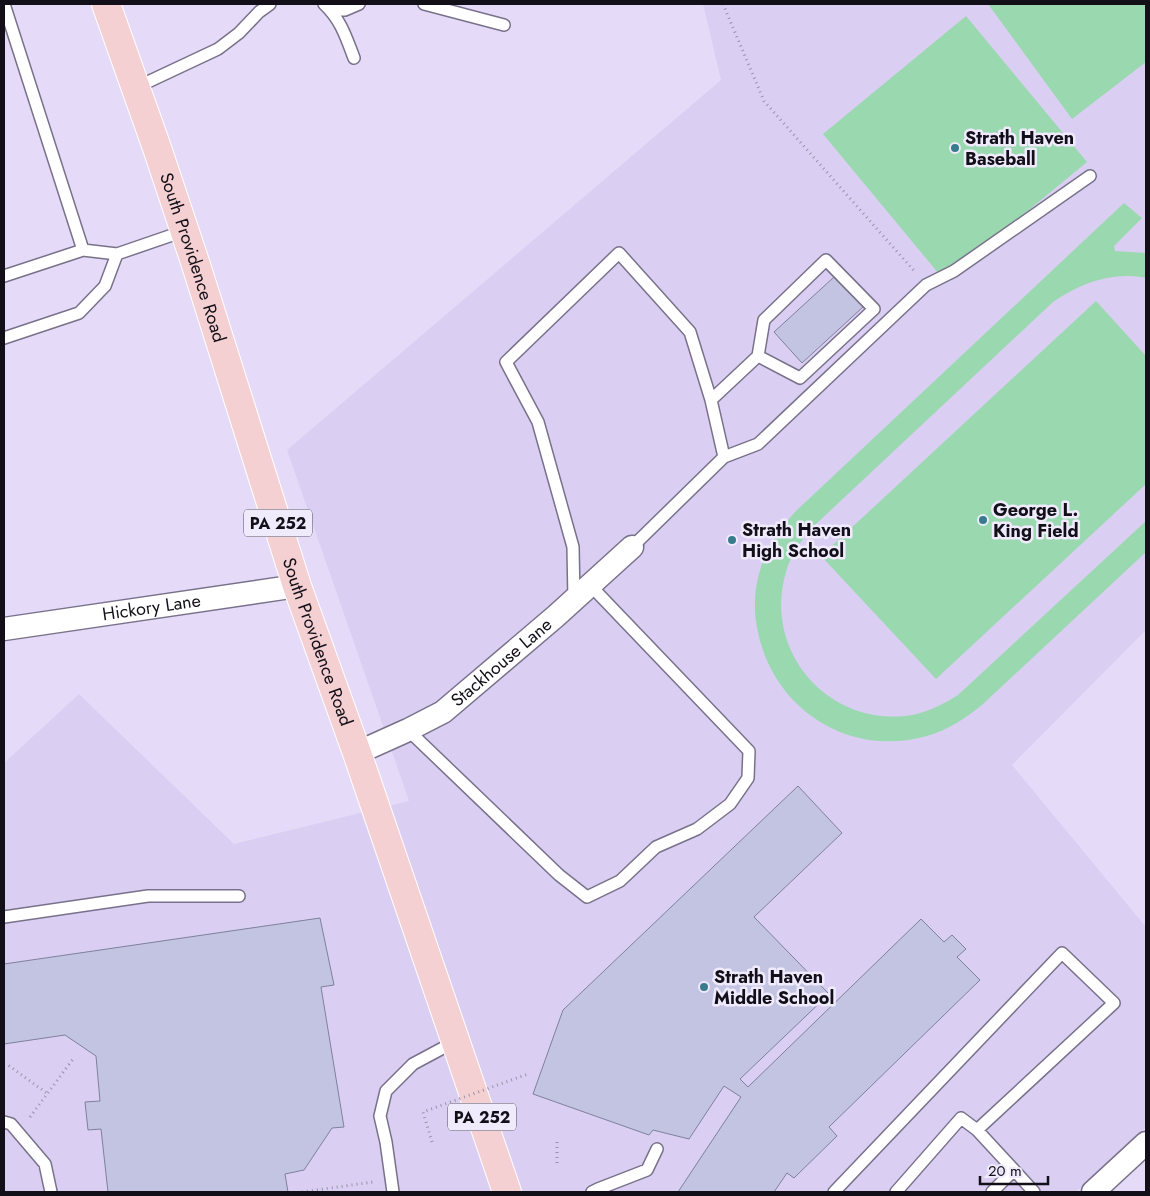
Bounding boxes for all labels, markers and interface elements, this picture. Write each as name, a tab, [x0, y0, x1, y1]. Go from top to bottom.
place label: Strath Haven Baseball	[965, 125, 1074, 172]
marker: Strath Haven Baseball	[949, 142, 961, 154]
street label: South Providence Road	[153, 169, 233, 346]
place label: George L. King Field	[993, 497, 1078, 544]
road number: PA 252	[244, 509, 312, 536]
marker: George L. King Field	[977, 514, 989, 526]
place label: Strath Haven High School	[742, 517, 851, 564]
marker: Strath Haven High School	[726, 534, 738, 546]
street label: South Providence Road	[276, 554, 359, 730]
street label: Hickory Lane	[100, 587, 202, 627]
street label: Stackhouse Lane	[445, 612, 558, 713]
place label: Strath Haven Middle School	[714, 964, 834, 1011]
marker: Strath Haven Middle School	[698, 981, 710, 993]
road number: PA 252	[448, 1104, 516, 1130]
scale bar	[980, 1154, 1048, 1186]
text: 20 m	[988, 1160, 1022, 1182]

